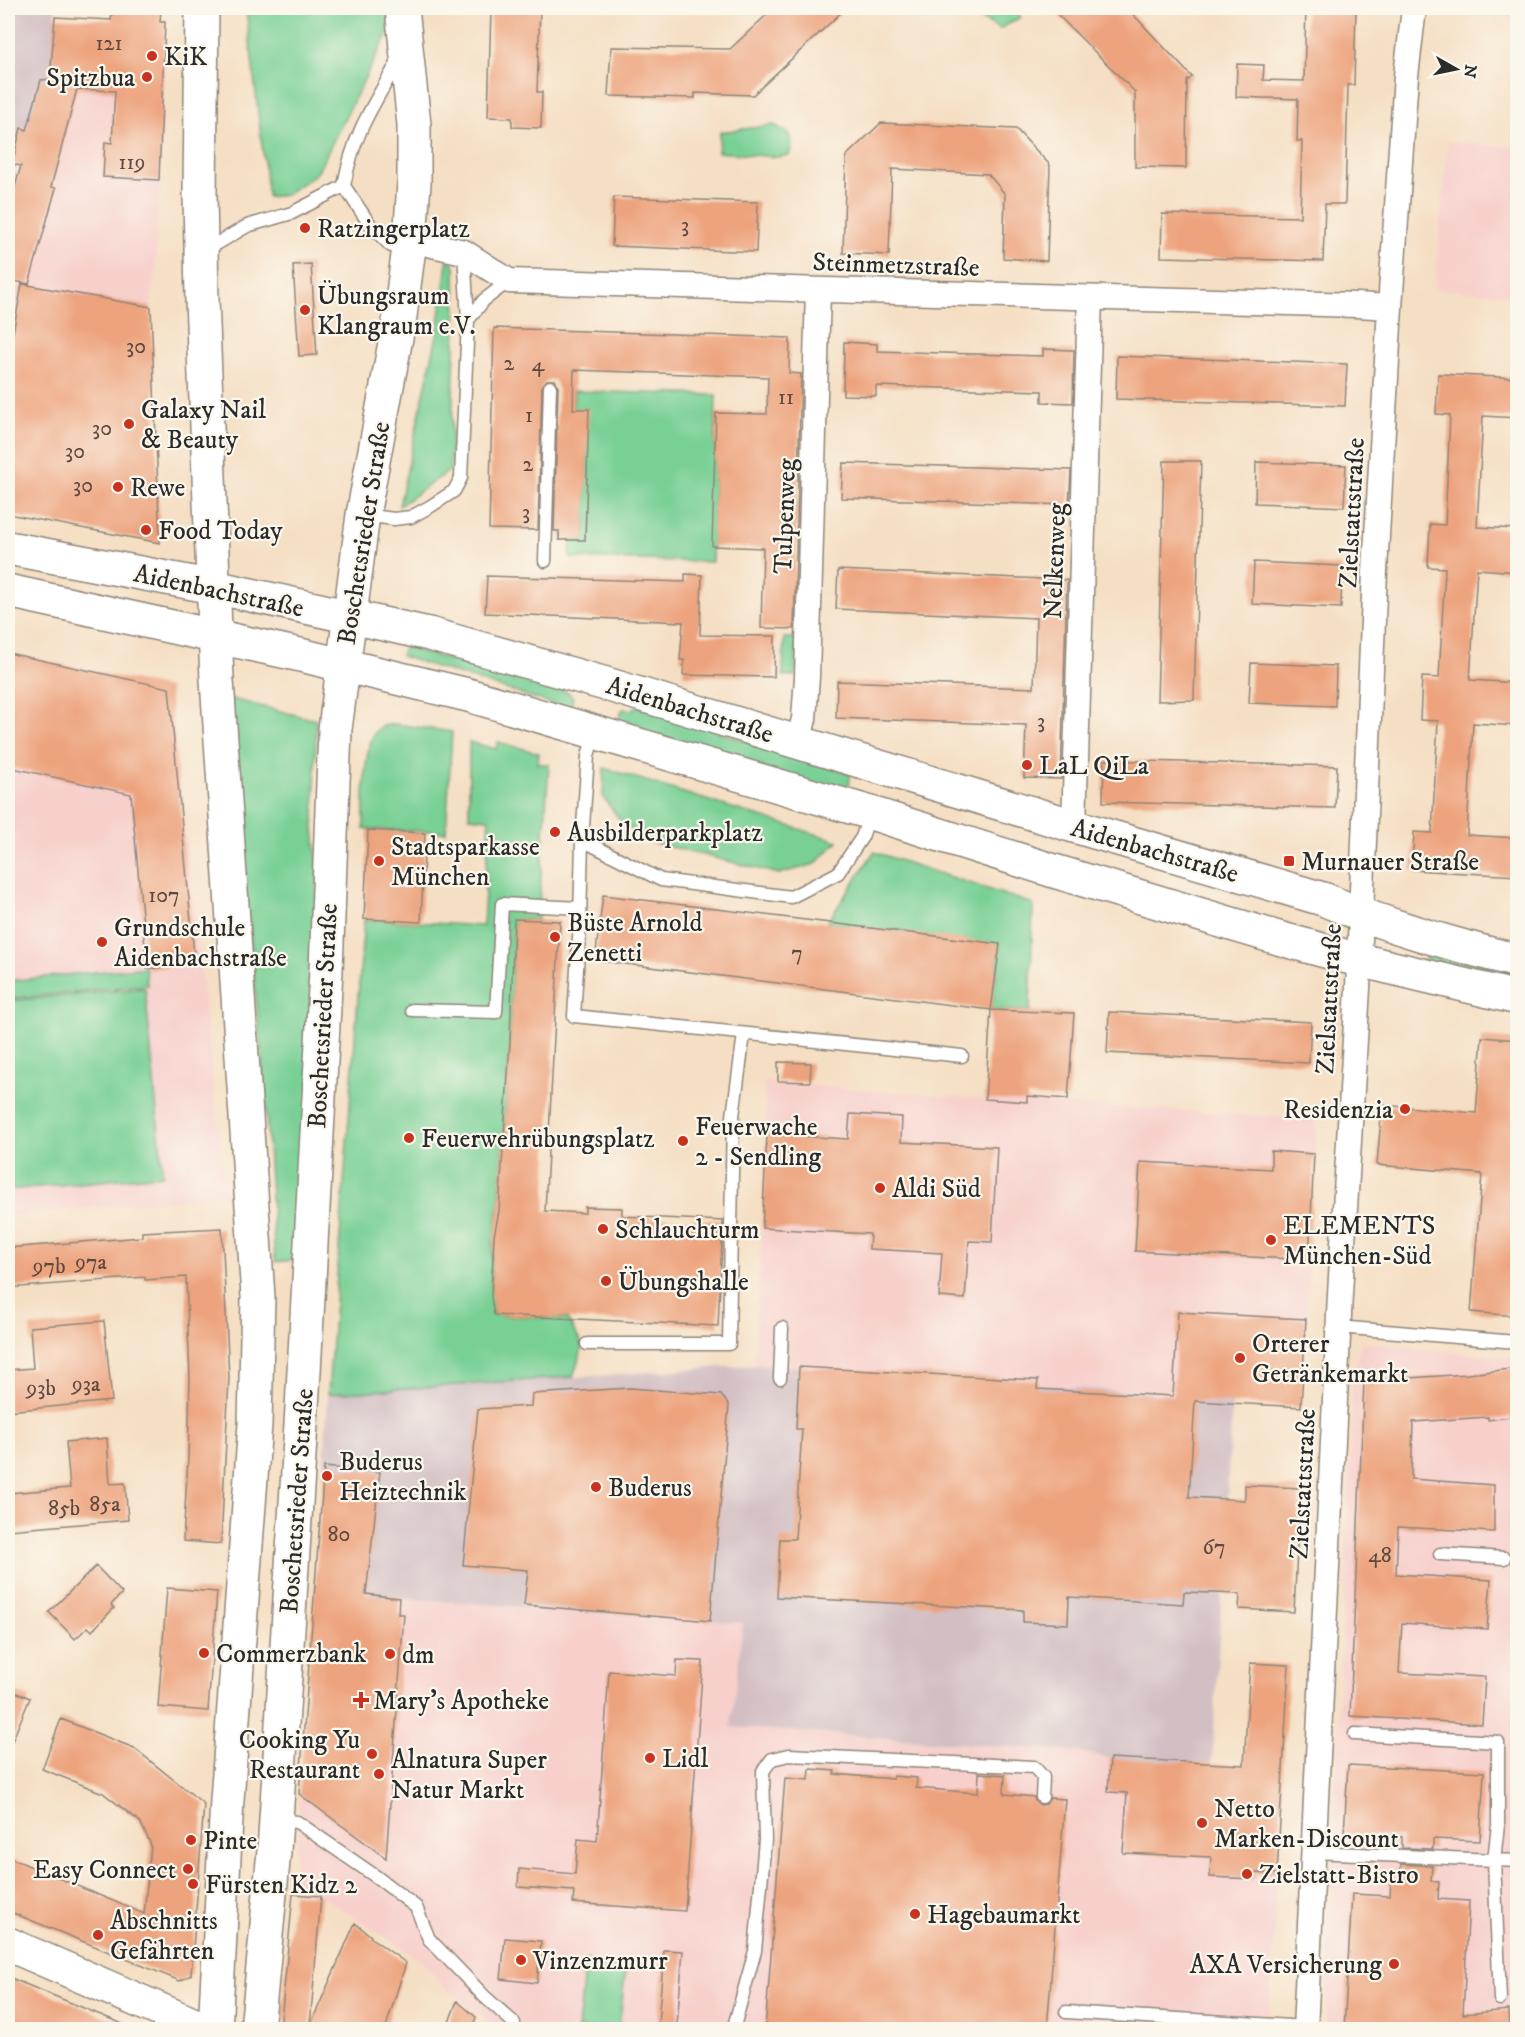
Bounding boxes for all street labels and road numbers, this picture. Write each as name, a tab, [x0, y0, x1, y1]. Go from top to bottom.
street label: Steinmetzstraße	[812, 246, 980, 285]
street label: Boschetsrieder Straße	[331, 419, 398, 647]
street label: Zielstattstraße	[1332, 437, 1373, 589]
street label: Tulpenweg	[767, 457, 804, 574]
street label: Nelkenweg	[1037, 502, 1074, 620]
street label: Aidenbachstraße	[131, 557, 307, 626]
street label: Aidenbachstraße	[602, 669, 777, 751]
street label: Aidenbachstraße	[1067, 812, 1242, 891]
street label: Boschetsrieder Straße	[301, 903, 346, 1130]
street label: Zielstattstraße	[1309, 923, 1350, 1075]
street label: Boschetsrieder Straße	[273, 1387, 322, 1615]
street label: Zielstattstraße	[1283, 1408, 1324, 1560]

